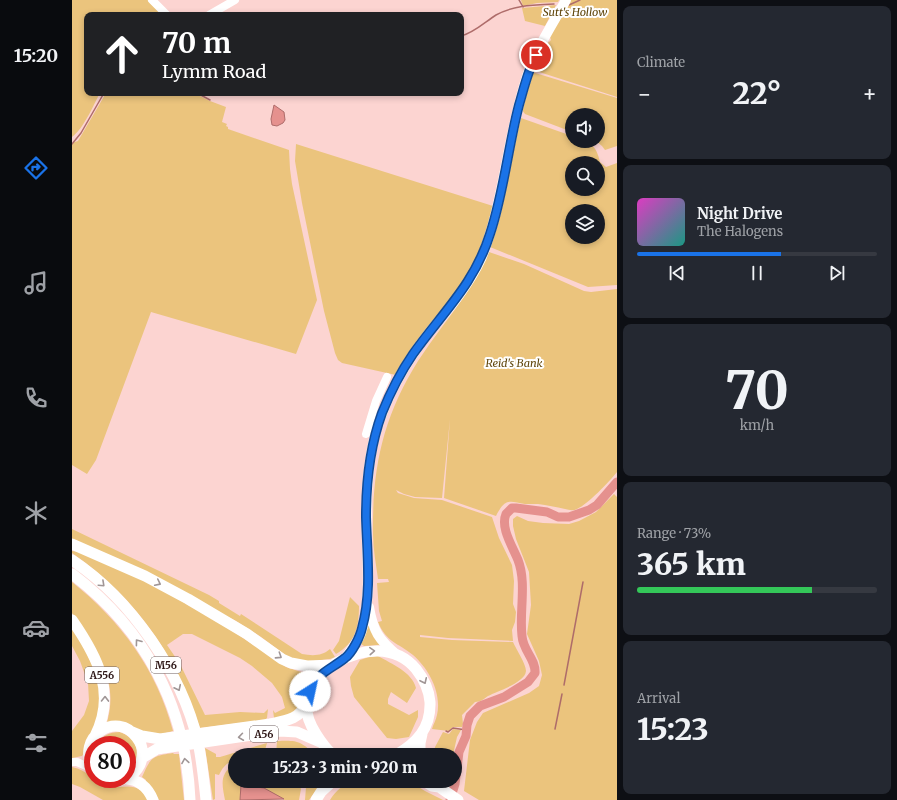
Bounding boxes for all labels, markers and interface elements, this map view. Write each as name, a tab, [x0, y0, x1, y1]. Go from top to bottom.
park label: Sutt's Hollow	[543, 5, 607, 19]
text: 70 m	[162, 25, 231, 61]
icon: ahead	[96, 28, 148, 80]
pin	[519, 38, 553, 72]
text: 15:20	[14, 44, 58, 67]
icon: arrive	[525, 44, 547, 66]
text: Climate	[637, 54, 685, 71]
text: Lymm Road	[162, 60, 266, 83]
text: 22°	[733, 74, 781, 112]
text: −	[637, 80, 652, 108]
text: +	[862, 80, 877, 108]
map controls	[565, 108, 605, 244]
button: sound	[565, 108, 605, 148]
icon: directions	[22, 154, 50, 182]
button: search	[565, 156, 605, 196]
button: layers	[565, 204, 605, 244]
text: Night Drive	[697, 204, 782, 223]
text: The Halogens	[697, 223, 783, 240]
icon: previous	[666, 262, 688, 284]
icon: pause	[746, 262, 768, 284]
icon: next	[826, 262, 848, 284]
icon: music	[22, 269, 50, 297]
park label: Reid's Bank	[485, 356, 543, 370]
text: 70	[725, 358, 789, 423]
icon: phone	[22, 384, 50, 412]
text: km/h	[740, 417, 774, 434]
icon: climate	[22, 499, 50, 527]
text: Range · 73%	[637, 525, 711, 542]
text: 365 km	[637, 545, 746, 583]
one-way arrow	[154, 578, 162, 586]
one-way arrow	[98, 579, 105, 586]
icon: car	[22, 614, 50, 642]
one-way arrow	[135, 639, 142, 646]
one-way arrow	[369, 646, 375, 655]
one-way arrow	[275, 651, 282, 659]
road number: M56	[151, 657, 181, 673]
road number: A556	[85, 667, 119, 683]
position arrow	[289, 670, 331, 712]
one-way arrow	[419, 677, 427, 685]
one-way arrow	[173, 684, 181, 692]
text: Arrival	[637, 690, 680, 707]
one-way arrow	[101, 696, 109, 702]
text: 15:23	[637, 710, 709, 748]
road number: A56	[250, 726, 278, 742]
icon: filters	[22, 729, 50, 757]
one-way arrow	[238, 732, 245, 741]
speed limit sign: 80	[84, 736, 136, 788]
one-way arrow	[181, 758, 190, 764]
text: 15:23 · 3 min · 920 m	[273, 758, 417, 777]

